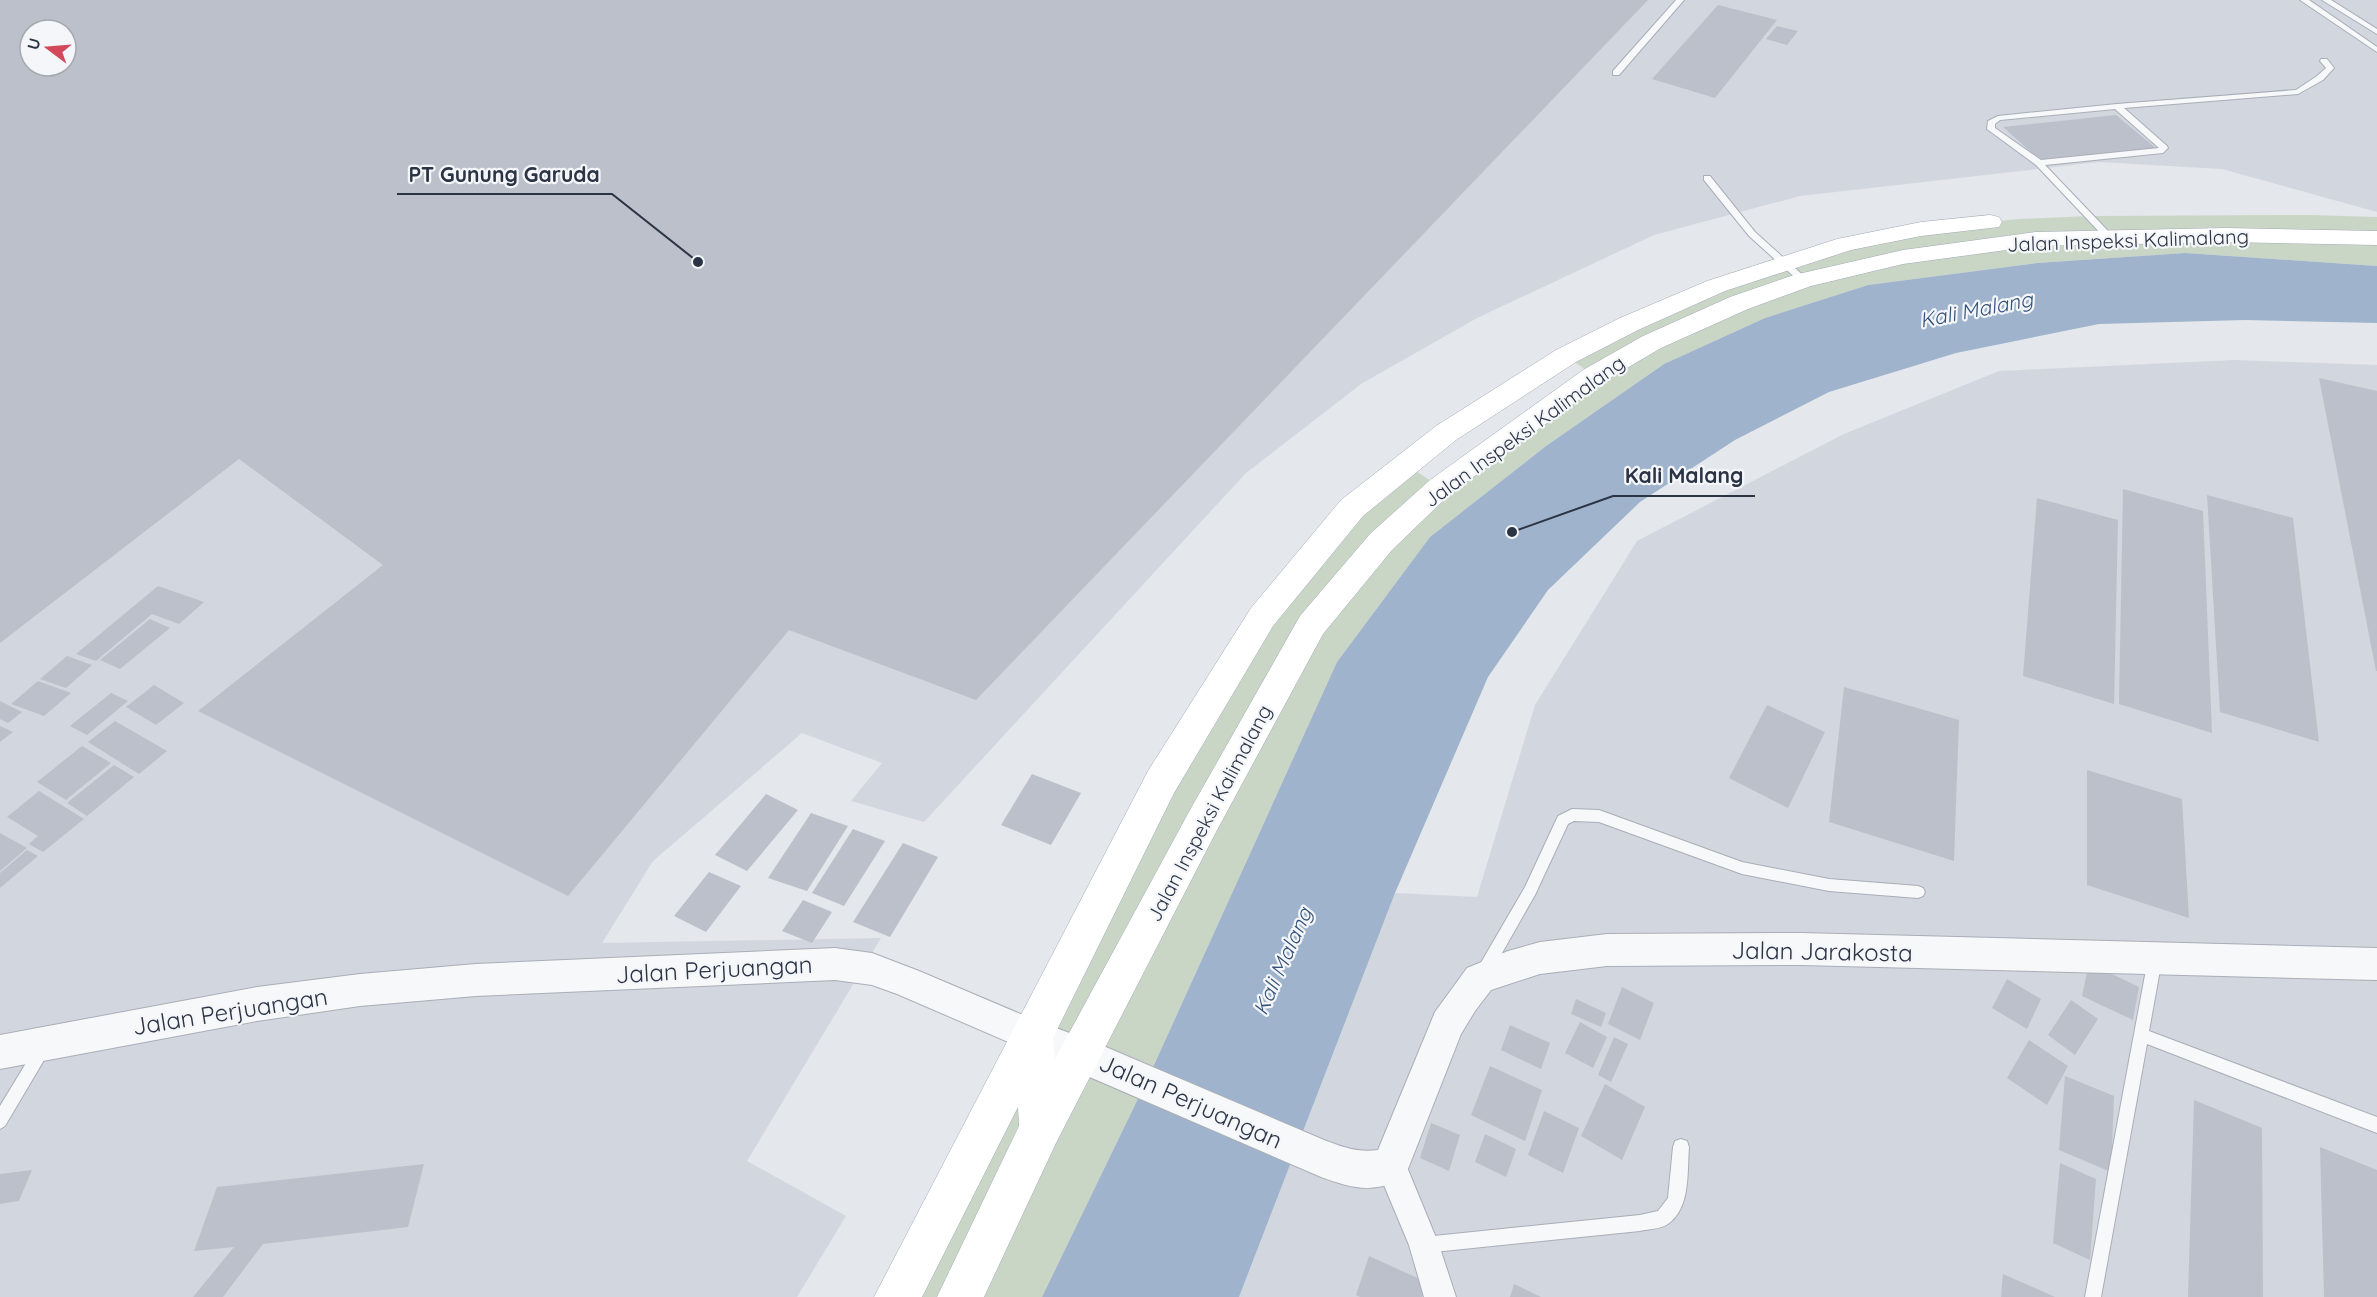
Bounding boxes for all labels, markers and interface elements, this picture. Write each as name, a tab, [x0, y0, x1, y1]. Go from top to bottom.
north arrow	[18, 18, 78, 78]
text: U	[22, 36, 45, 52]
callout: PT Gunung Garuda	[397, 155, 612, 194]
text: PT Gunung Garuda	[408, 161, 600, 187]
street label: Jalan Inspeksi Kalimalang	[2007, 223, 2249, 257]
water label: Kali Malang	[1917, 285, 2037, 333]
street label: Jalan Inspeksi Kalimalang	[1419, 350, 1629, 512]
callout: Kali Malang	[1613, 457, 1755, 496]
text: Kali Malang	[1625, 462, 1743, 488]
street label: Jalan Inspeksi Kalimalang	[1141, 700, 1277, 926]
water label: Kali Malang	[1247, 902, 1318, 1019]
street label: Jalan Jarakosta	[1731, 934, 1913, 968]
street label: Jalan Perjuangan	[615, 949, 813, 989]
street label: Jalan Perjuangan	[130, 981, 330, 1041]
street label: Jalan Perjuangan	[1095, 1047, 1287, 1155]

